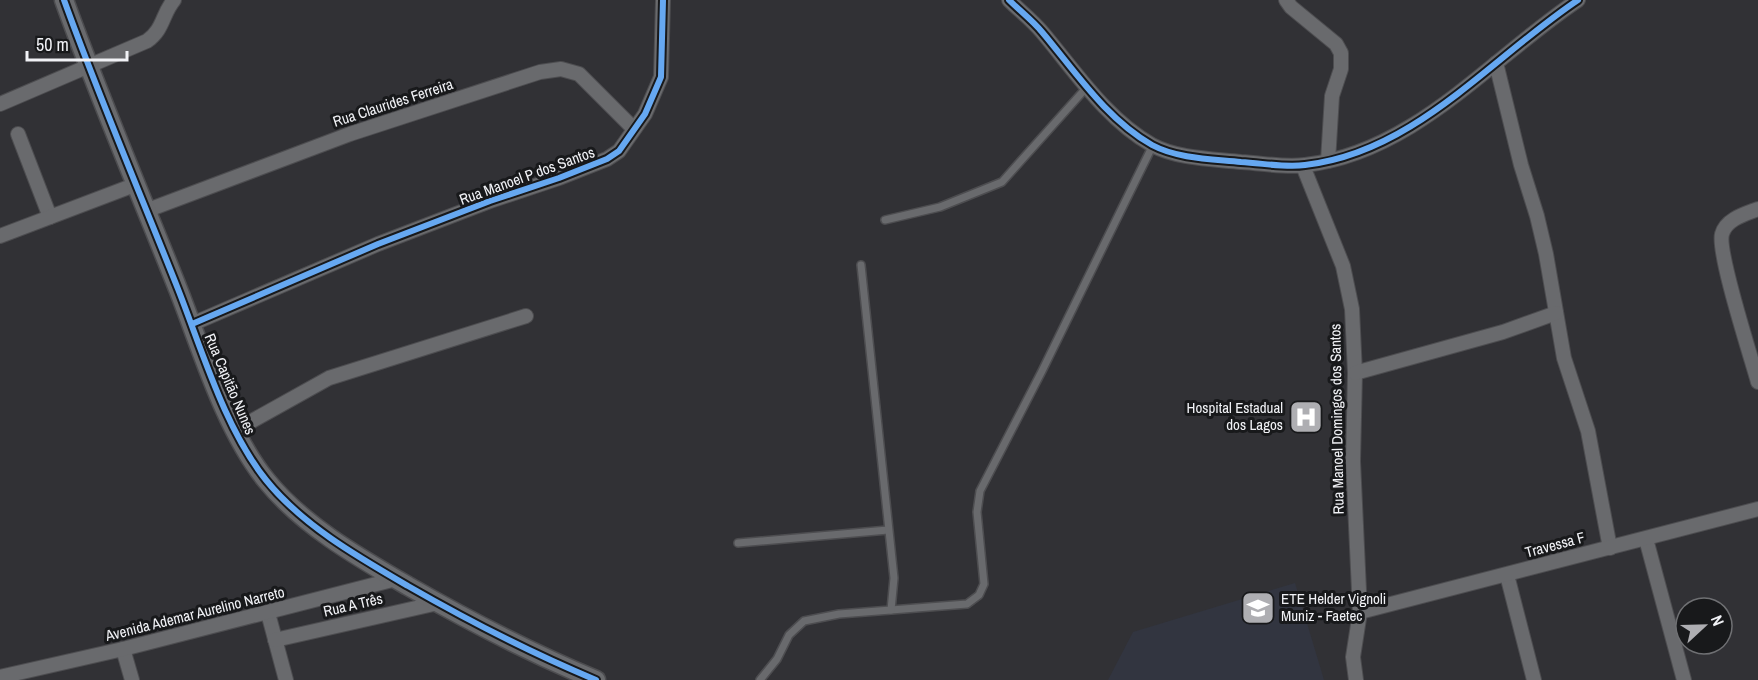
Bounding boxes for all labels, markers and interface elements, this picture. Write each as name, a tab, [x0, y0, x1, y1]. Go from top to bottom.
scale bar	[27, 24, 128, 62]
text: 50 m	[36, 32, 69, 57]
street label: Rua Claurides Ferreira	[330, 73, 456, 132]
street label: Rua Manoel P dos Santos	[456, 141, 597, 210]
street label: Rua Manoel Domingos dos Santos	[1324, 323, 1349, 515]
street label: Rua Capitão Nunes	[200, 330, 261, 438]
place label: Hospital Estadual dos Lagos	[1187, 397, 1283, 435]
hospital icon: Hospital Estadual dos Lagos	[1288, 399, 1324, 435]
street label: Travessa F	[1523, 526, 1587, 563]
street label: Avenida Ademar Aurelino Narreto	[102, 581, 287, 646]
street label: Rua A Três	[321, 588, 385, 622]
place label: ETE Helder Vignoli Muniz - Faetec	[1281, 588, 1386, 626]
school or university icon: ETE Helder Vignoli Muniz - Faetec	[1240, 590, 1276, 626]
north arrow	[1674, 596, 1734, 656]
text: N	[1706, 612, 1730, 629]

